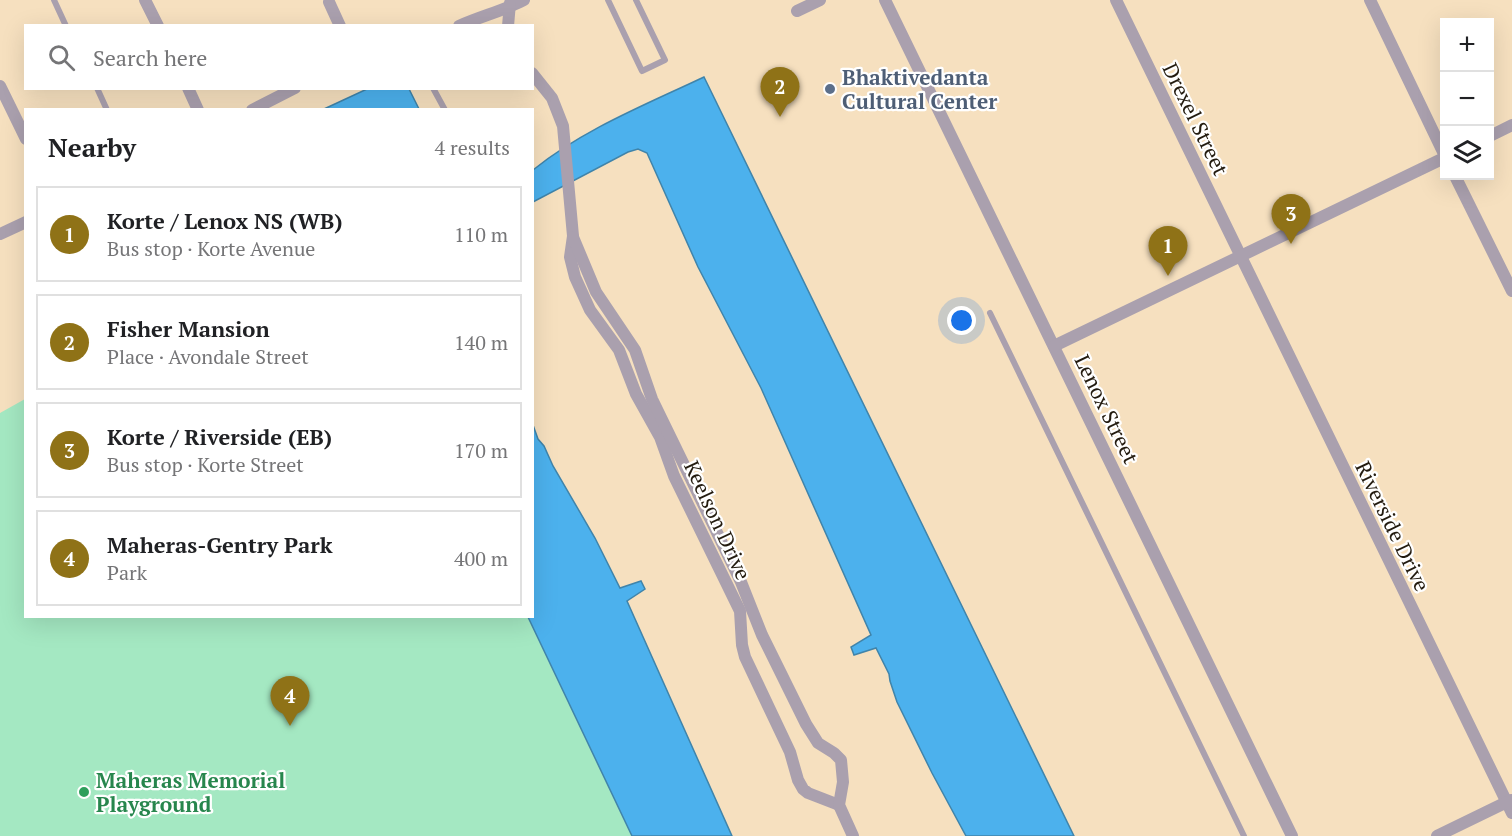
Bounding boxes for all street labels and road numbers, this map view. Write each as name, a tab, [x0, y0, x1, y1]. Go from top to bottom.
street label: Drexel Street	[1157, 58, 1235, 180]
street label: Lenox Street	[1069, 350, 1146, 468]
street label: Keelson Drive	[678, 456, 758, 584]
street label: Riverside Drive	[1349, 456, 1437, 596]

